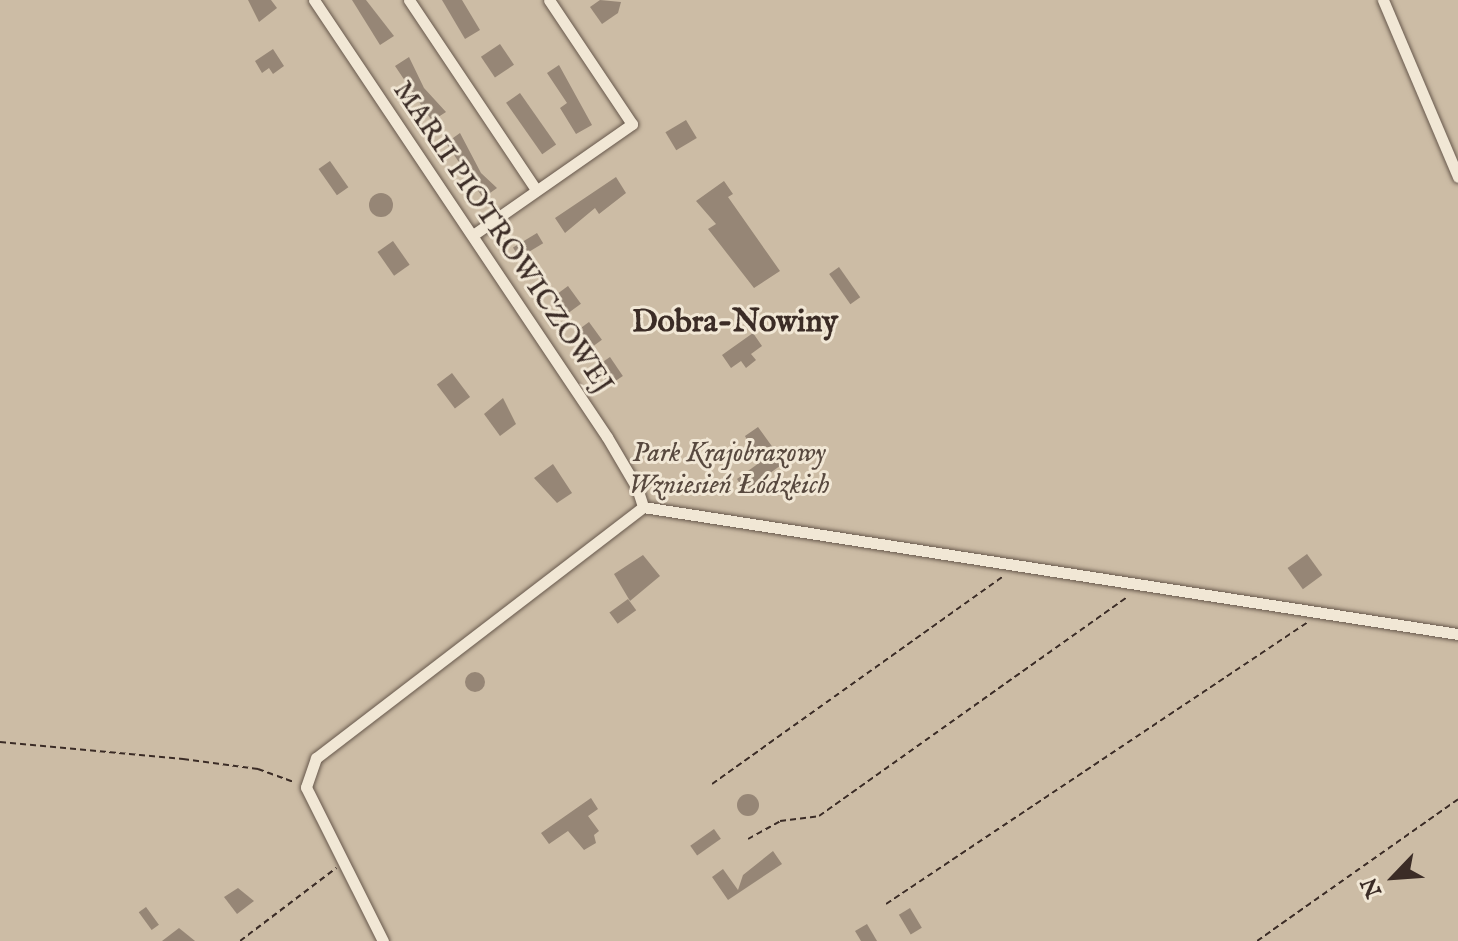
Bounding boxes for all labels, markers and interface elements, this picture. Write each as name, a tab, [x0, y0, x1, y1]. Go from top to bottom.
street label: MARII PIOTROWICZOWEJ	[385, 75, 619, 401]
district label: Dobra-Nowiny	[632, 304, 838, 342]
park label: Park Krajobrazowy Wzniesień Łódzkich	[629, 437, 829, 503]
north arrow	[1354, 837, 1434, 917]
text: N	[1356, 873, 1389, 902]

